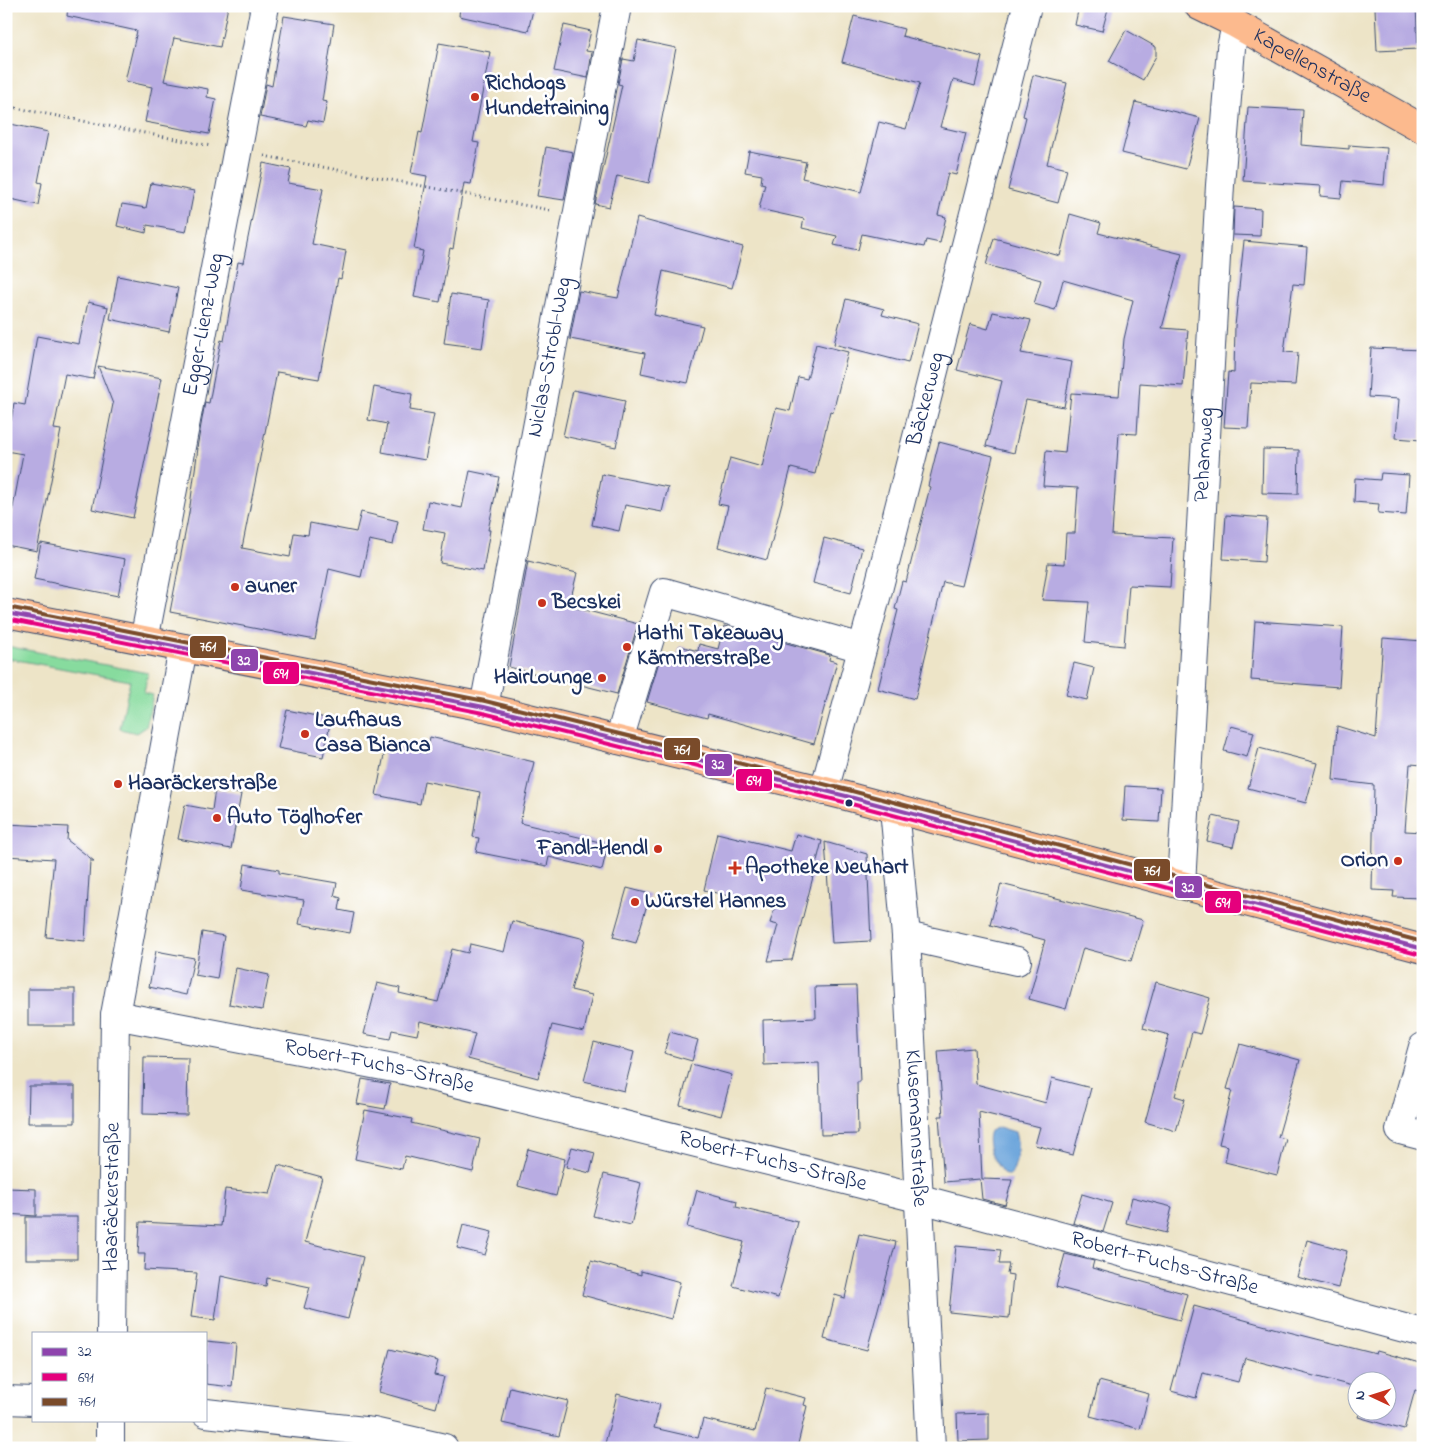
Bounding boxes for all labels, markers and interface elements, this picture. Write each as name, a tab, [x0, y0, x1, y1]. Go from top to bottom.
street label: Kapellenstraße	[1247, 20, 1377, 113]
place label: Richdogs Hundetraining	[485, 68, 609, 126]
marker: Richdogs Hundetraining	[469, 91, 481, 103]
street label: Egger-Lienz-Weg	[175, 250, 235, 399]
street label: Niclas-Strobl-Weg	[519, 274, 582, 440]
street label: Bäckerweg	[899, 349, 955, 451]
street label: Pehamweg	[1186, 406, 1225, 503]
place label: auner	[245, 571, 298, 603]
marker: auner	[229, 581, 241, 593]
place label: Becskei	[551, 587, 621, 619]
marker: Becskei	[536, 597, 548, 609]
place label: Hathi Takeaway Kärntnerstraße	[637, 618, 783, 675]
line badge: 761	[189, 635, 227, 659]
text: 761	[200, 637, 217, 658]
marker: Hathi Takeaway Kärntnerstraße	[621, 641, 633, 653]
line badge: 32	[230, 648, 259, 672]
text: 32	[237, 651, 250, 672]
line badge: 691	[262, 661, 300, 685]
place label: HairLounge	[494, 662, 593, 695]
text: 691	[273, 664, 289, 685]
marker: HairLounge	[596, 672, 608, 684]
place label: Laufhaus Casa Bianca	[315, 705, 431, 762]
marker: Laufhaus Casa Bianca	[299, 728, 311, 740]
line badge: 761	[663, 737, 701, 761]
text: 761	[674, 740, 691, 761]
line badge: 32	[704, 753, 733, 777]
text: 32	[711, 755, 724, 776]
place label: Haaräckerstraße	[128, 768, 278, 800]
line badge: 691	[735, 768, 773, 792]
text: 691	[746, 771, 762, 792]
marker: Haaräckerstraße	[112, 778, 124, 790]
unlabelled marker	[844, 798, 854, 808]
place label: Auto Töglhofer	[227, 802, 363, 835]
marker: Auto Töglhofer	[211, 812, 223, 824]
place label: Fandl-Hendl	[536, 833, 648, 865]
marker: Fandl-Hendl	[652, 843, 664, 855]
place label: Orion	[1340, 845, 1388, 877]
place label: Apotheke Neuhart	[745, 852, 909, 884]
marker: Orion	[1392, 855, 1404, 867]
line badge: 761	[1133, 858, 1171, 882]
text: 761	[1144, 861, 1161, 882]
marker: Apotheke Neuhart	[729, 862, 741, 874]
line badge: 32	[1174, 875, 1203, 899]
text: 32	[1181, 878, 1194, 899]
place label: Würstel Hannes	[645, 886, 786, 918]
line badge: 691	[1204, 890, 1242, 914]
text: 691	[1215, 893, 1231, 914]
marker: Würstel Hannes	[629, 896, 641, 908]
street label: Robert-Fuchs-Straße	[281, 1031, 477, 1103]
street label: Klusemannstraße	[896, 1049, 935, 1208]
street label: Haaräckerstraße	[96, 1122, 130, 1272]
street label: Robert-Fuchs-Straße	[675, 1123, 870, 1201]
street label: Robert-Fuchs-Straße	[1067, 1224, 1262, 1304]
legend	[32, 1332, 208, 1422]
text: 32	[78, 1341, 92, 1363]
text: 691	[78, 1367, 94, 1389]
north arrow	[1346, 1372, 1396, 1422]
text: N	[1350, 1390, 1371, 1401]
text: 761	[78, 1391, 96, 1413]

